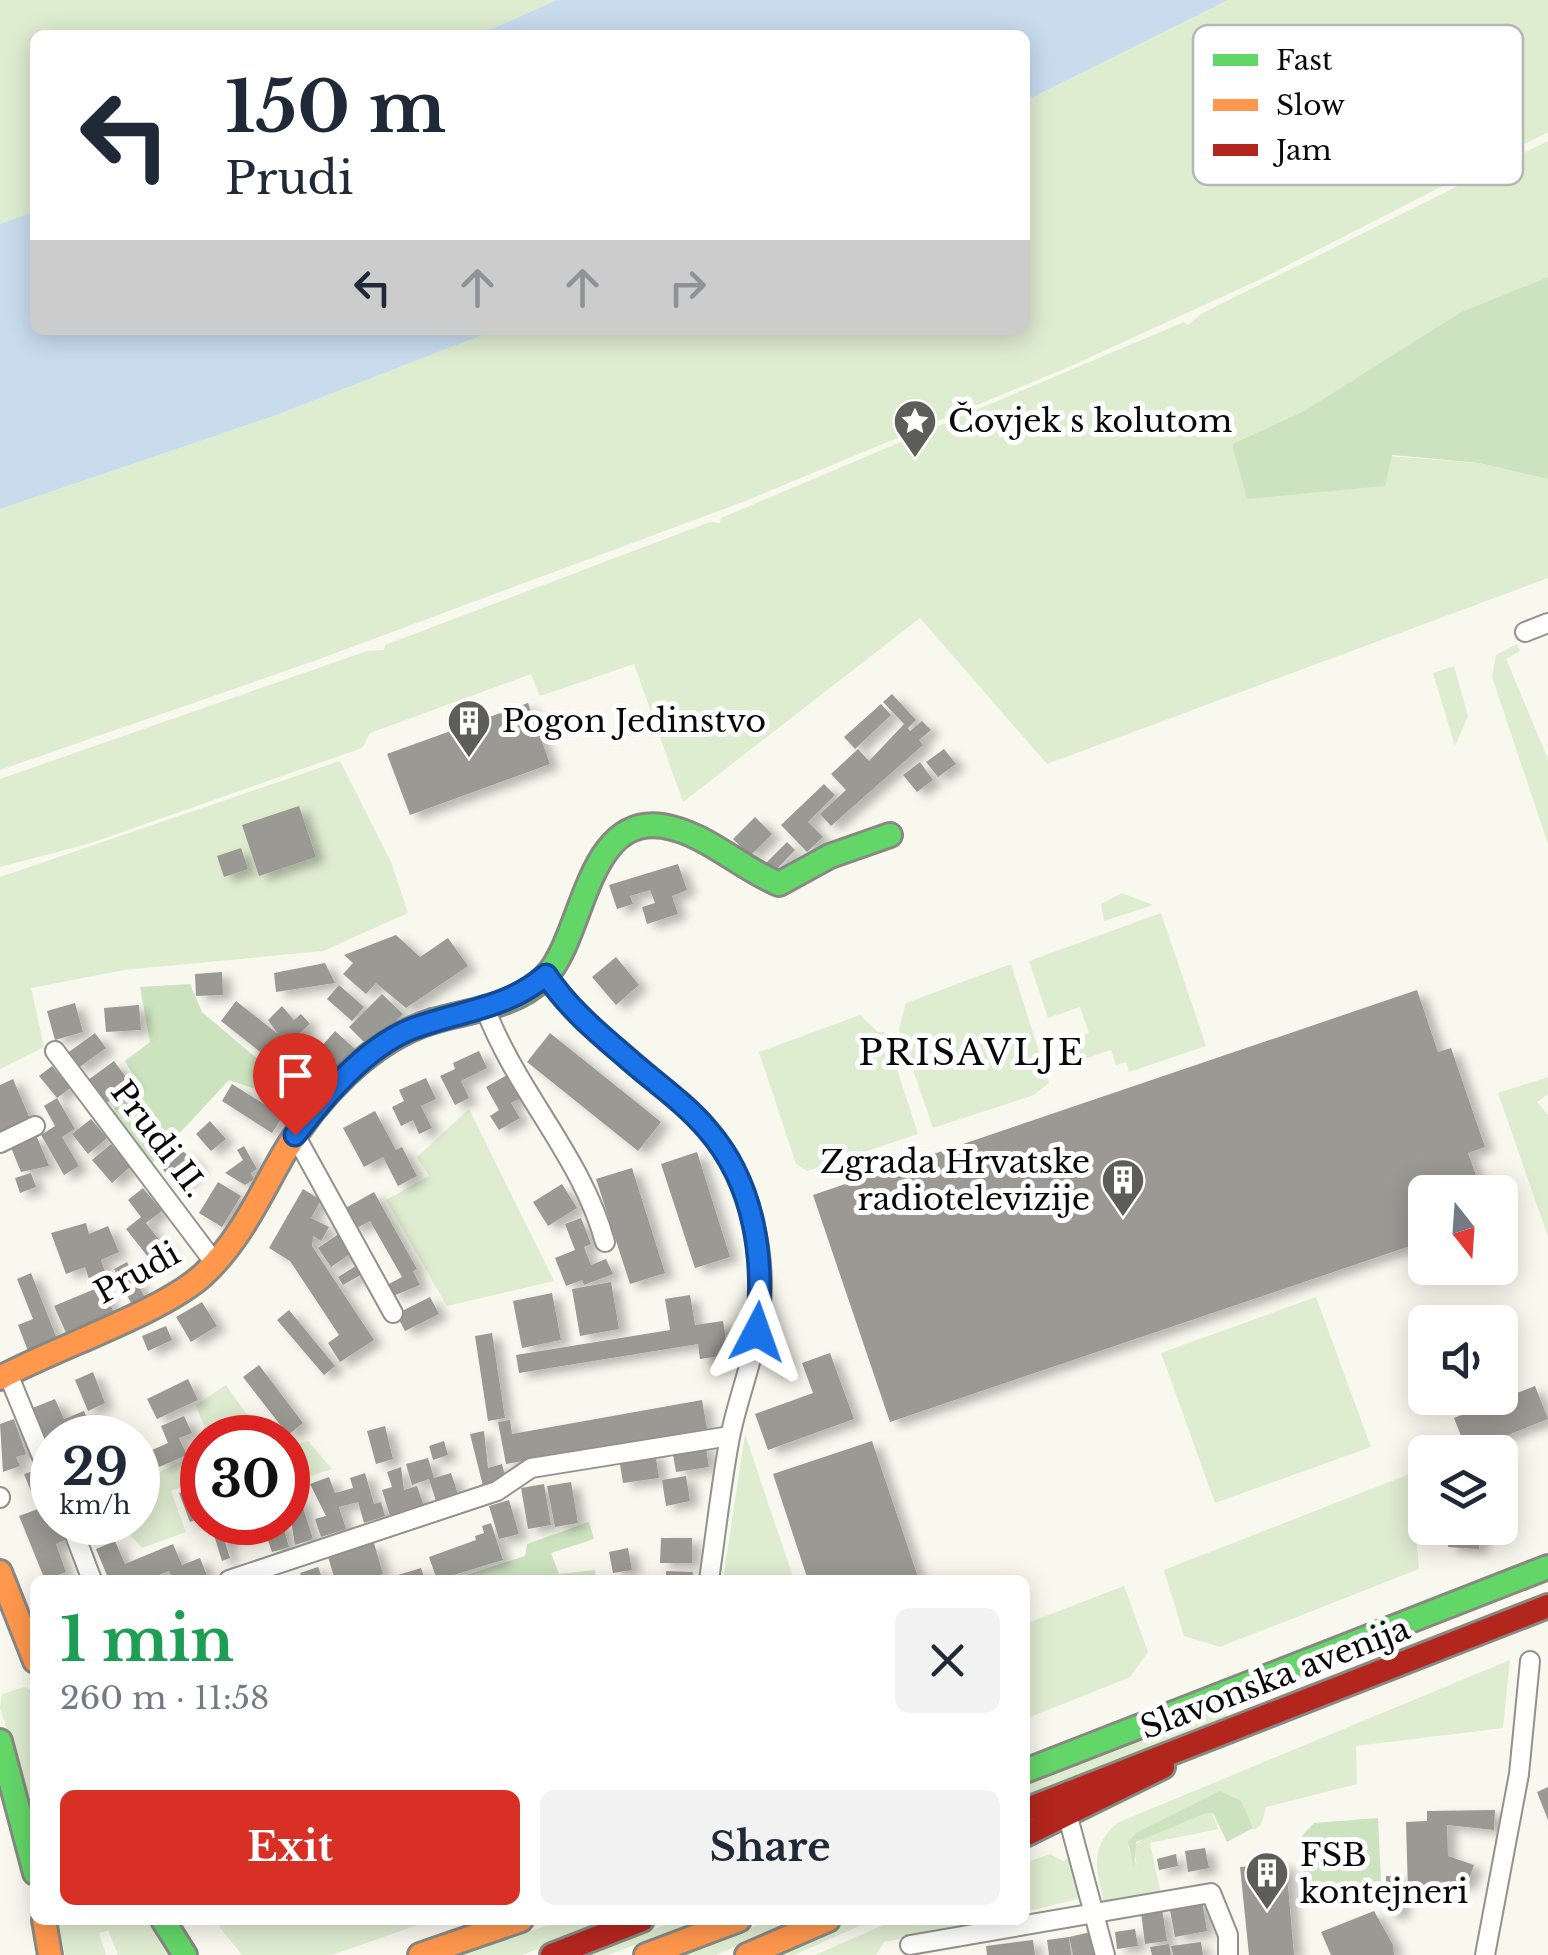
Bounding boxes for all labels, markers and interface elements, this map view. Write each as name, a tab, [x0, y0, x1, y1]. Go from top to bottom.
legend	[1193, 25, 1523, 185]
text: Fast	[1276, 43, 1333, 78]
text: 150 m	[225, 64, 446, 151]
icon: left	[60, 70, 190, 200]
text: Slow	[1276, 88, 1345, 123]
text: Jam	[1272, 133, 1332, 168]
text: Prudi	[225, 150, 353, 206]
icon: left	[345, 260, 400, 315]
icon: ahead	[450, 260, 505, 315]
icon: ahead	[555, 260, 610, 315]
icon: right	[660, 260, 715, 315]
place icon: Čovjek s kolutom	[892, 398, 938, 459]
place label: Čovjek s kolutom	[948, 401, 1232, 441]
building icon: Pogon Jedinstvo	[446, 698, 492, 759]
place label: Pogon Jedinstvo	[502, 701, 766, 741]
district label: PRISAVLJE	[859, 1031, 1085, 1074]
pin	[253, 1033, 338, 1136]
icon: arrive	[268, 1048, 323, 1103]
street label: Prudi II.	[102, 1073, 216, 1205]
place label: Zgrada Hrvatske radiotelevizije	[820, 1142, 1090, 1219]
building icon: Zgrada Hrvatske radiotelevizije	[1100, 1157, 1146, 1218]
north arrow	[1408, 1175, 1518, 1285]
map controls	[1408, 1175, 1518, 1545]
street label: Prudi	[87, 1233, 187, 1313]
position arrow	[705, 1280, 809, 1384]
button: sound	[1408, 1305, 1518, 1415]
speed limit sign: 30	[180, 1415, 310, 1545]
button: layers	[1408, 1435, 1518, 1545]
text: 29	[62, 1436, 128, 1499]
text: km/h	[60, 1490, 130, 1521]
text: 1 min	[60, 1603, 234, 1677]
button: close	[895, 1608, 1000, 1713]
street label: Slavonska avenija	[1135, 1608, 1416, 1748]
text: 260 m · 11:58	[60, 1678, 269, 1718]
button: Exit	[60, 1790, 520, 1905]
button: Share	[540, 1790, 1000, 1905]
place label: FSB kontejneri	[1300, 1835, 1468, 1912]
building icon: FSB kontejneri	[1244, 1850, 1290, 1911]

